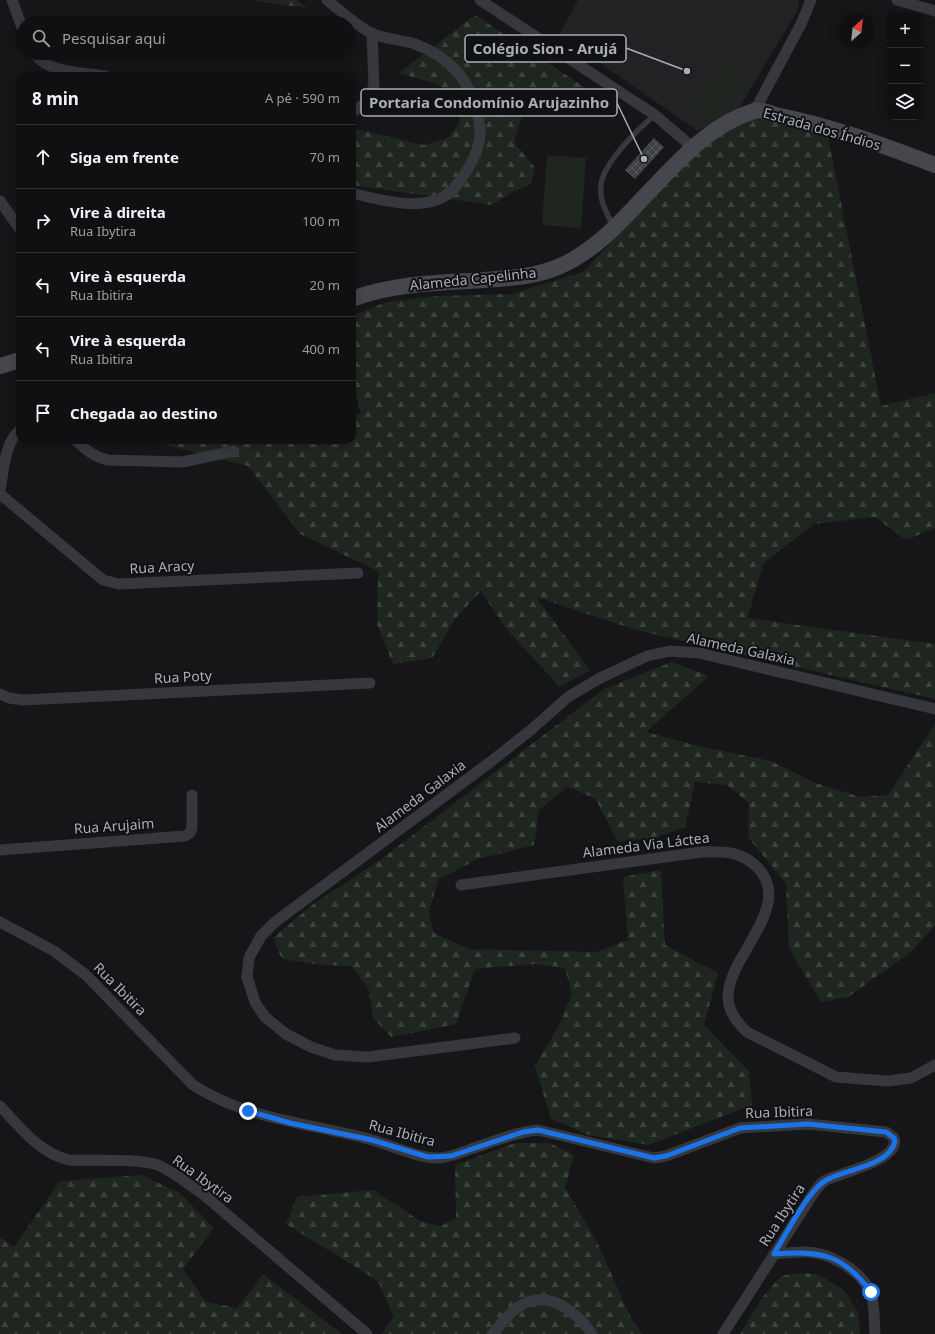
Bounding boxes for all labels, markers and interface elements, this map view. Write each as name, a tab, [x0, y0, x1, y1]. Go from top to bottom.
north arrow	[839, 12, 875, 48]
map controls	[887, 12, 923, 120]
button: +	[887, 12, 923, 48]
search box	[16, 16, 356, 60]
icon: search	[30, 27, 52, 49]
text: Pesquisar aqui	[62, 28, 166, 48]
callout: Colégio Sion - Arujá	[465, 35, 626, 62]
text: Colégio Sion - Arujá	[473, 38, 617, 58]
button: −	[887, 48, 923, 84]
button: layers	[887, 84, 923, 120]
text: 8 min	[32, 87, 79, 110]
text: A pé · 590 m	[265, 89, 340, 107]
callout: Portaria Condomínio Arujazinho	[361, 89, 617, 116]
text: Portaria Condomínio Arujazinho	[369, 92, 609, 112]
street label: Estrada dos Índios	[761, 103, 883, 154]
icon: ahead	[32, 146, 54, 168]
text: Siga em frente	[70, 147, 179, 167]
text: 70 m	[310, 148, 340, 166]
text: Vire à direita	[70, 202, 166, 222]
icon: right	[32, 210, 54, 232]
text: 100 m	[302, 212, 340, 230]
text: Rua Ibytira	[70, 222, 136, 240]
street label: Alameda Capelinha	[409, 262, 537, 295]
text: Vire à esquerda	[70, 266, 186, 286]
icon: left	[32, 274, 54, 296]
text: 20 m	[310, 276, 340, 294]
text: Rua Ibitira	[70, 286, 133, 304]
text: Vire à esquerda	[70, 330, 186, 350]
icon: left	[32, 338, 54, 360]
text: 400 m	[302, 340, 340, 358]
text: Rua Ibitira	[70, 350, 133, 368]
icon: arrive	[32, 402, 54, 424]
text: Chegada ao destino	[70, 403, 218, 423]
street label: Rua Aracy	[129, 555, 196, 578]
street label: Alameda Galaxia	[685, 628, 797, 669]
street label: Rua Poty	[154, 665, 213, 688]
street label: Alameda Galaxia	[370, 755, 469, 836]
street label: Rua Arujaim	[73, 813, 155, 838]
street label: Alameda Via Láctea	[581, 827, 710, 862]
street label: Rua Ibitira	[90, 958, 151, 1019]
street label: Rua Ibitira	[745, 1101, 813, 1122]
route end	[239, 1102, 257, 1120]
street label: Rua Ibitira	[367, 1115, 437, 1150]
street label: Rua Ibytira	[169, 1150, 238, 1207]
street label: Rua Ibytira	[754, 1180, 809, 1250]
route start	[862, 1283, 880, 1301]

